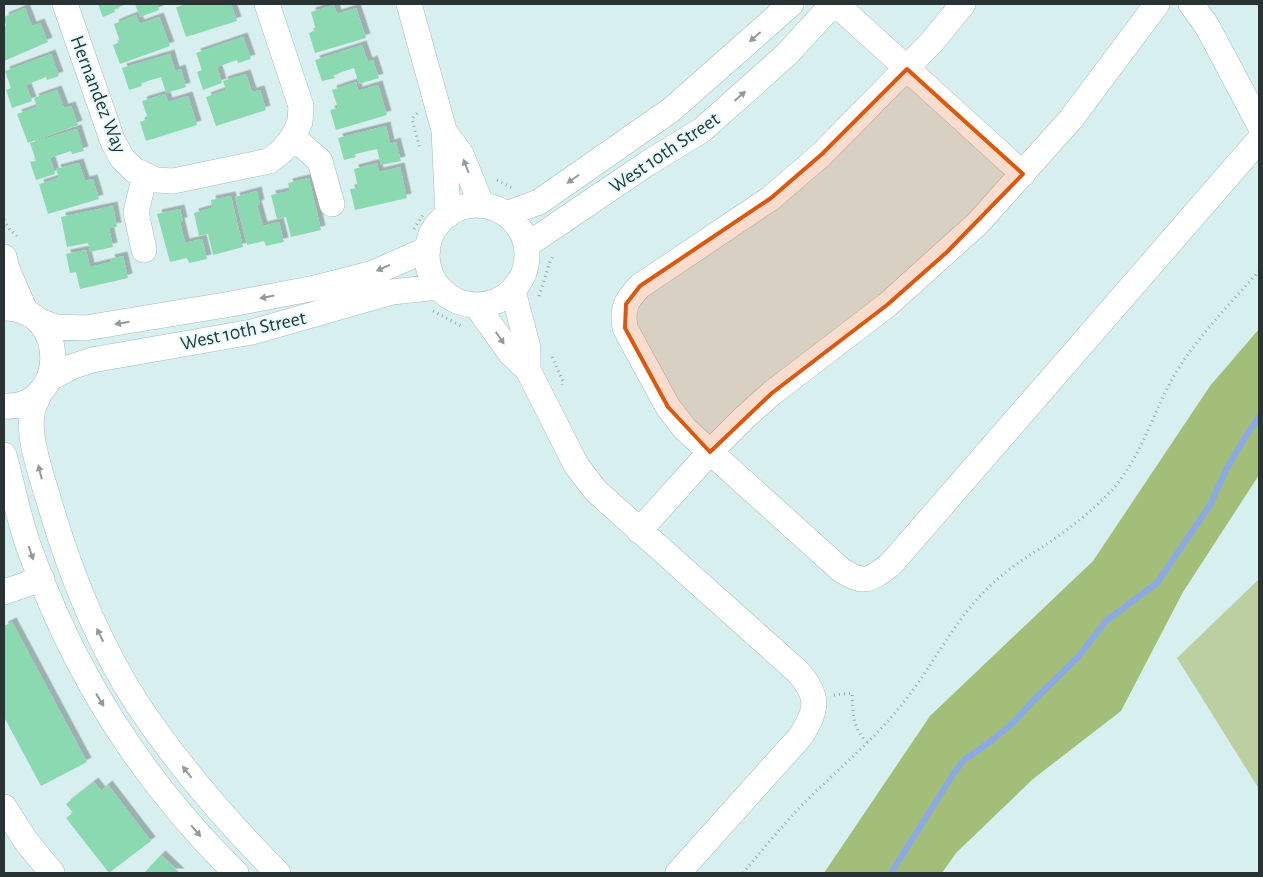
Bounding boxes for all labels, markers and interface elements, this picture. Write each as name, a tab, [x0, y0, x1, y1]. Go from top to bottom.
one-way arrow	[748, 31, 761, 42]
street label: Hernandez Way	[67, 33, 130, 156]
one-way arrow	[734, 91, 747, 102]
street label: West 10th Street	[606, 108, 724, 197]
one-way arrow	[462, 159, 469, 174]
one-way arrow	[566, 174, 580, 184]
one-way arrow	[376, 265, 390, 273]
one-way arrow	[258, 294, 274, 302]
street label: West 10th Street	[179, 308, 308, 354]
one-way arrow	[113, 319, 129, 327]
one-way arrow	[495, 332, 505, 345]
one-way arrow	[36, 464, 44, 480]
one-way arrow	[27, 546, 35, 561]
one-way arrow	[96, 628, 104, 642]
one-way arrow	[95, 693, 104, 707]
one-way arrow	[181, 766, 192, 779]
one-way arrow	[190, 824, 201, 837]

